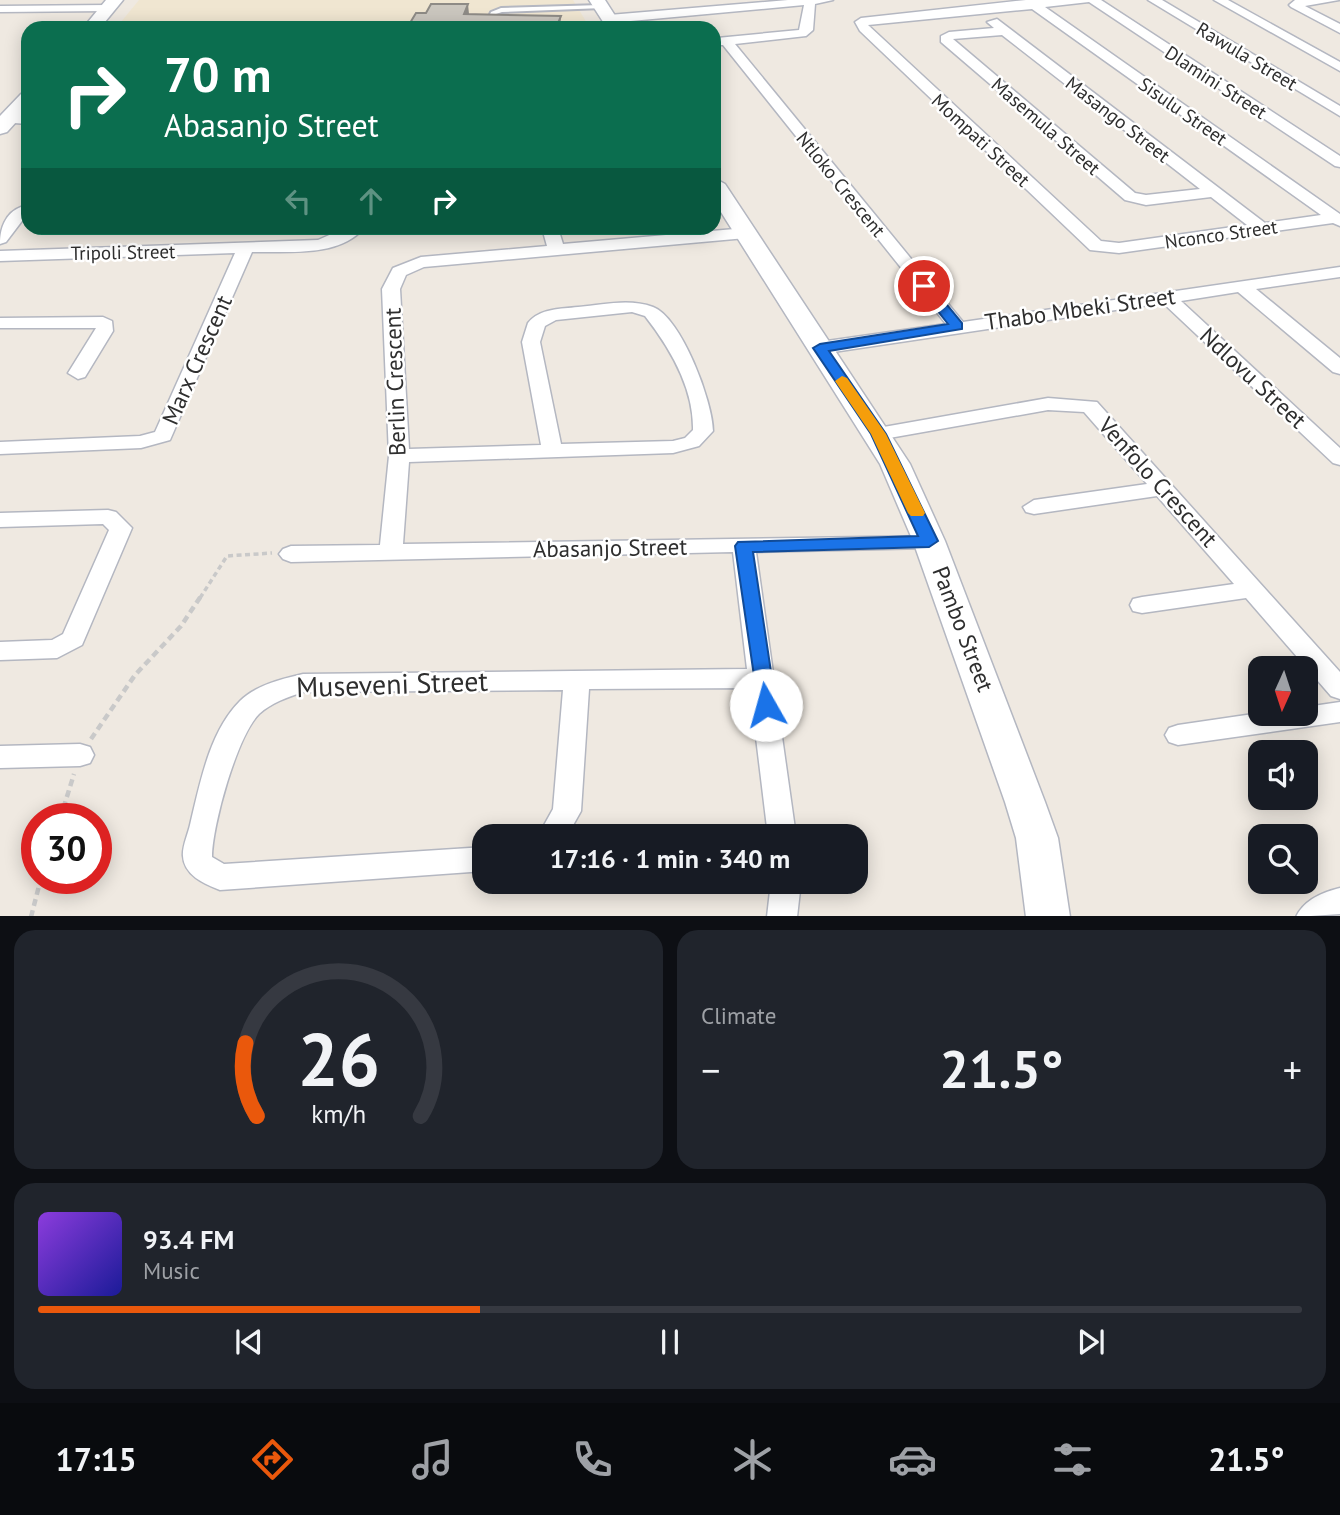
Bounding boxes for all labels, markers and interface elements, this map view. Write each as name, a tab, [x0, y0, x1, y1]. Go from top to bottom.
street label: Rawula Street	[1192, 17, 1302, 96]
street label: Dlamini Street	[1160, 40, 1272, 124]
text: 70 m	[164, 42, 271, 106]
icon: right	[49, 49, 140, 140]
street label: Masango Street	[1061, 71, 1176, 168]
street label: Masemula Street	[987, 72, 1106, 180]
street label: Sisulu Street	[1134, 72, 1232, 151]
street label: Mompati Street	[927, 88, 1035, 192]
text: Abasanjo Street	[164, 104, 379, 146]
street label: Ntloko Crescent	[791, 127, 891, 242]
icon: left	[279, 182, 317, 220]
icon: ahead	[352, 182, 390, 220]
icon: right	[425, 182, 463, 220]
street label: Nconco Street	[1163, 214, 1279, 254]
street label: Tripoli Street	[70, 239, 176, 265]
pin	[894, 256, 954, 316]
icon: arrive	[905, 267, 943, 305]
street label: Thabo Mbeki Street	[983, 281, 1177, 336]
street label: Marx Crescent	[155, 290, 238, 429]
street label: Berlin Crescent	[377, 307, 412, 457]
street label: Ndlovu Street	[1194, 321, 1313, 434]
street label: Venfolo Crescent	[1092, 410, 1224, 553]
street label: Abasanjo Street	[533, 532, 688, 563]
street label: Pambo Street	[926, 562, 1001, 696]
north arrow	[1248, 656, 1318, 726]
map controls	[1248, 656, 1318, 894]
street label: Museveni Street	[295, 662, 489, 705]
position arrow	[729, 668, 803, 742]
button: sound	[1248, 740, 1318, 810]
speed limit sign: 30	[21, 803, 112, 894]
button: search	[1248, 824, 1318, 894]
text: 17:16 · 1 min · 340 m	[550, 842, 790, 875]
text: Climate	[701, 1001, 776, 1030]
text: 26	[297, 1012, 380, 1106]
text: 21.5°	[940, 1035, 1063, 1102]
text: −	[701, 1045, 720, 1094]
text: +	[1283, 1045, 1302, 1094]
text: km/h	[311, 1097, 366, 1129]
text: 93.4 FM	[143, 1223, 234, 1256]
text: Music	[143, 1256, 200, 1285]
icon: previous	[230, 1323, 268, 1361]
icon: pause	[651, 1323, 689, 1361]
icon: next	[1072, 1323, 1110, 1361]
icon: directions	[248, 1435, 297, 1484]
icon: music	[408, 1435, 457, 1484]
icon: phone	[568, 1435, 617, 1484]
icon: climate	[728, 1435, 777, 1484]
icon: car	[888, 1435, 937, 1484]
icon: filters	[1048, 1435, 1097, 1484]
text: 17:15	[56, 1438, 137, 1480]
text: 21.5°	[1208, 1438, 1284, 1480]

